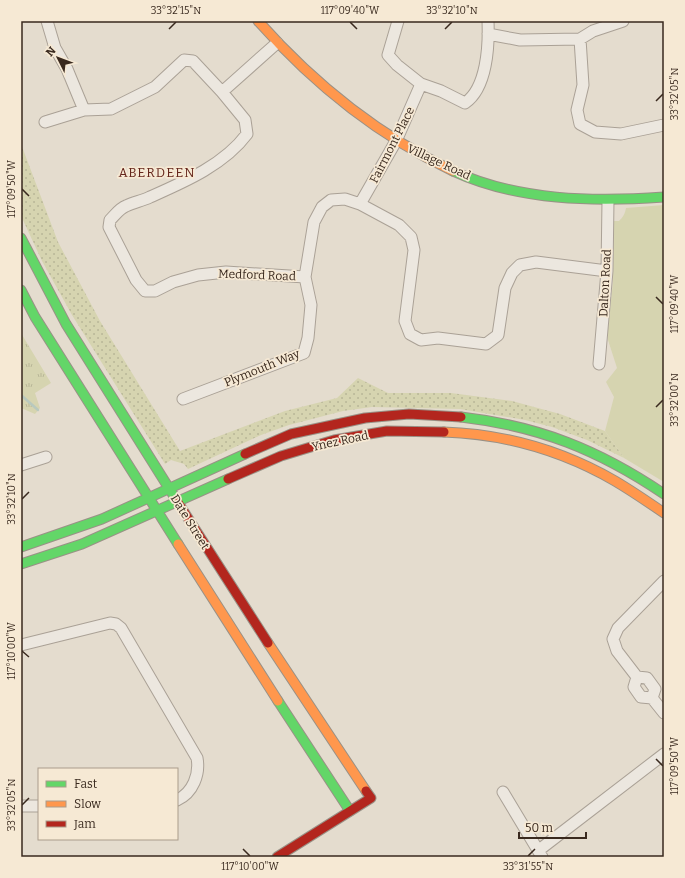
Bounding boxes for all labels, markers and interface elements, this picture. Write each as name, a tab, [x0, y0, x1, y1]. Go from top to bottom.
text: 33°32'15"N	[151, 5, 201, 17]
text: 117°09'40"W	[321, 5, 380, 17]
text: 33°32'10"N	[426, 5, 478, 17]
north arrow	[38, 38, 78, 78]
text: N	[43, 44, 59, 59]
text: 33°32'05"N	[669, 68, 681, 120]
street label: Fairmont Place	[367, 105, 417, 185]
street label: Village Road	[405, 141, 473, 183]
text: 117°09'50"W	[6, 159, 18, 218]
district label: ABERDEEN	[118, 165, 196, 180]
street label: Dalton Road	[596, 249, 614, 317]
street label: Medford Road	[218, 267, 296, 283]
text: 117°09'40"W	[669, 274, 681, 333]
street label: Plymouth Way	[222, 346, 302, 390]
text: 33°32'00"N	[669, 373, 681, 427]
street label: Ynez Road	[310, 428, 370, 454]
text: 33°32'10"N	[6, 473, 18, 525]
street label: Date Street	[168, 492, 213, 553]
text: 117°10'00"W	[6, 622, 18, 680]
text: 117°09'50"W	[669, 736, 681, 795]
legend	[38, 768, 178, 840]
text: Fast	[74, 777, 98, 791]
text: 33°32'05"N	[6, 779, 18, 831]
text: Slow	[74, 797, 101, 811]
scale bar	[519, 814, 586, 840]
text: Jam	[73, 817, 96, 831]
text: 50 m	[525, 821, 554, 835]
text: 117°10'00"W	[221, 861, 279, 873]
text: 33°31'55"N	[503, 861, 553, 873]

